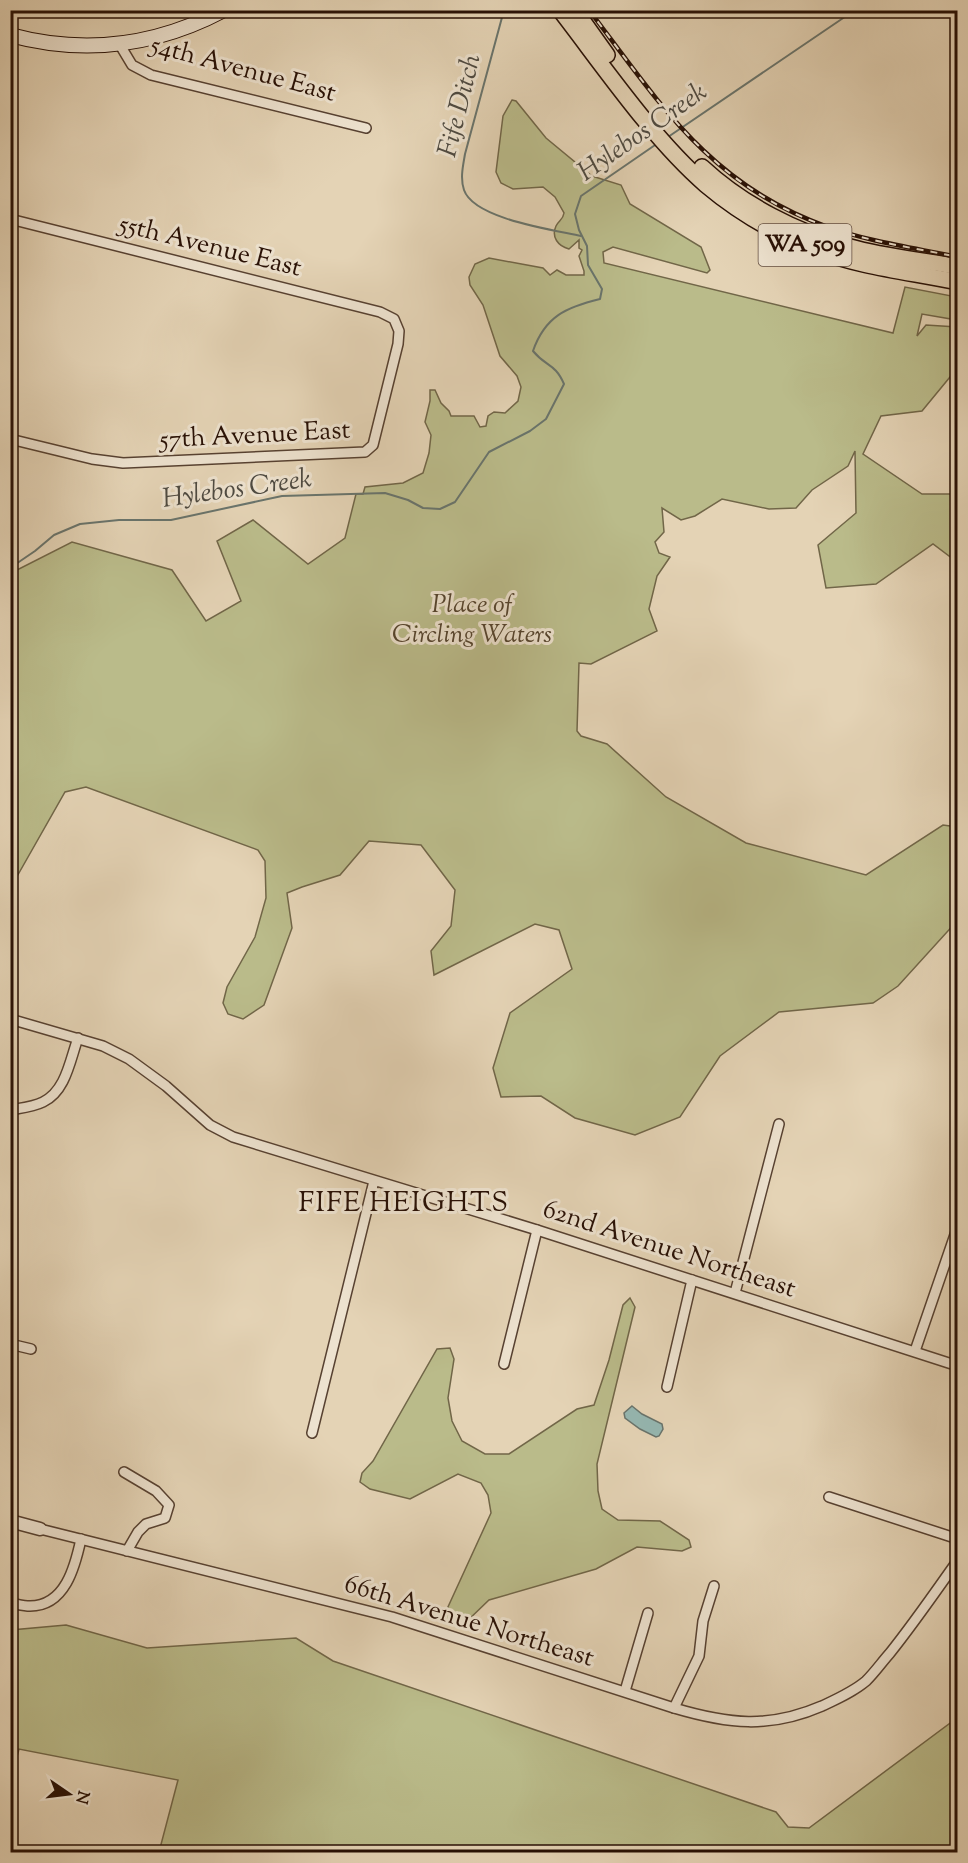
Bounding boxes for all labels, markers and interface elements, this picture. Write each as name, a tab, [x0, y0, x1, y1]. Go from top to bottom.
street label: 54th Avenue East	[144, 27, 340, 113]
water label: Fife Ditch	[429, 50, 493, 162]
water label: Hylebos Creek	[570, 74, 716, 192]
street label: 55th Avenue East	[113, 206, 305, 288]
road number: WA 509	[758, 224, 852, 266]
street label: 57th Avenue East	[157, 413, 351, 460]
water label: Hylebos Creek	[160, 460, 314, 520]
park label: Place of Circling Waters	[392, 587, 552, 654]
district label: FIFE HEIGHTS	[299, 1184, 509, 1224]
street label: 62nd Avenue Northeast	[538, 1192, 800, 1308]
street label: 66th Avenue Northeast	[340, 1566, 598, 1678]
north arrow	[39, 1764, 99, 1824]
text: N	[68, 1788, 94, 1806]

